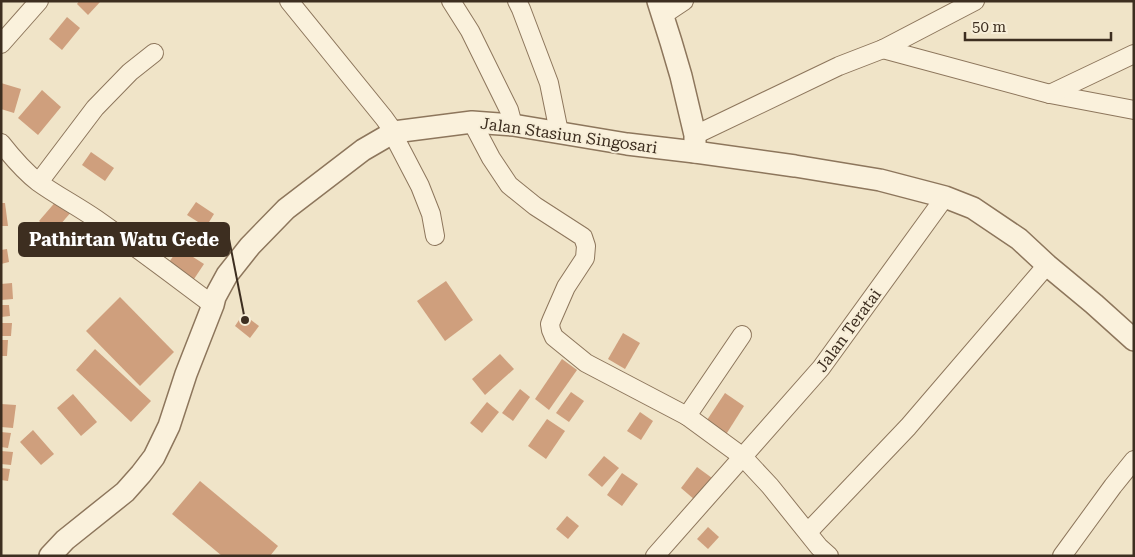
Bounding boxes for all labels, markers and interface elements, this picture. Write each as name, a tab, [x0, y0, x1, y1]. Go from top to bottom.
scale bar	[965, 10, 1111, 42]
text: 50 m	[972, 18, 1007, 36]
street label: Jalan Stasiun Singosari	[479, 114, 659, 157]
callout: Pathirtan Watu Gede	[19, 223, 229, 256]
text: Pathirtan Watu Gede	[29, 229, 219, 250]
street label: Jalan Teratai	[812, 285, 885, 376]

